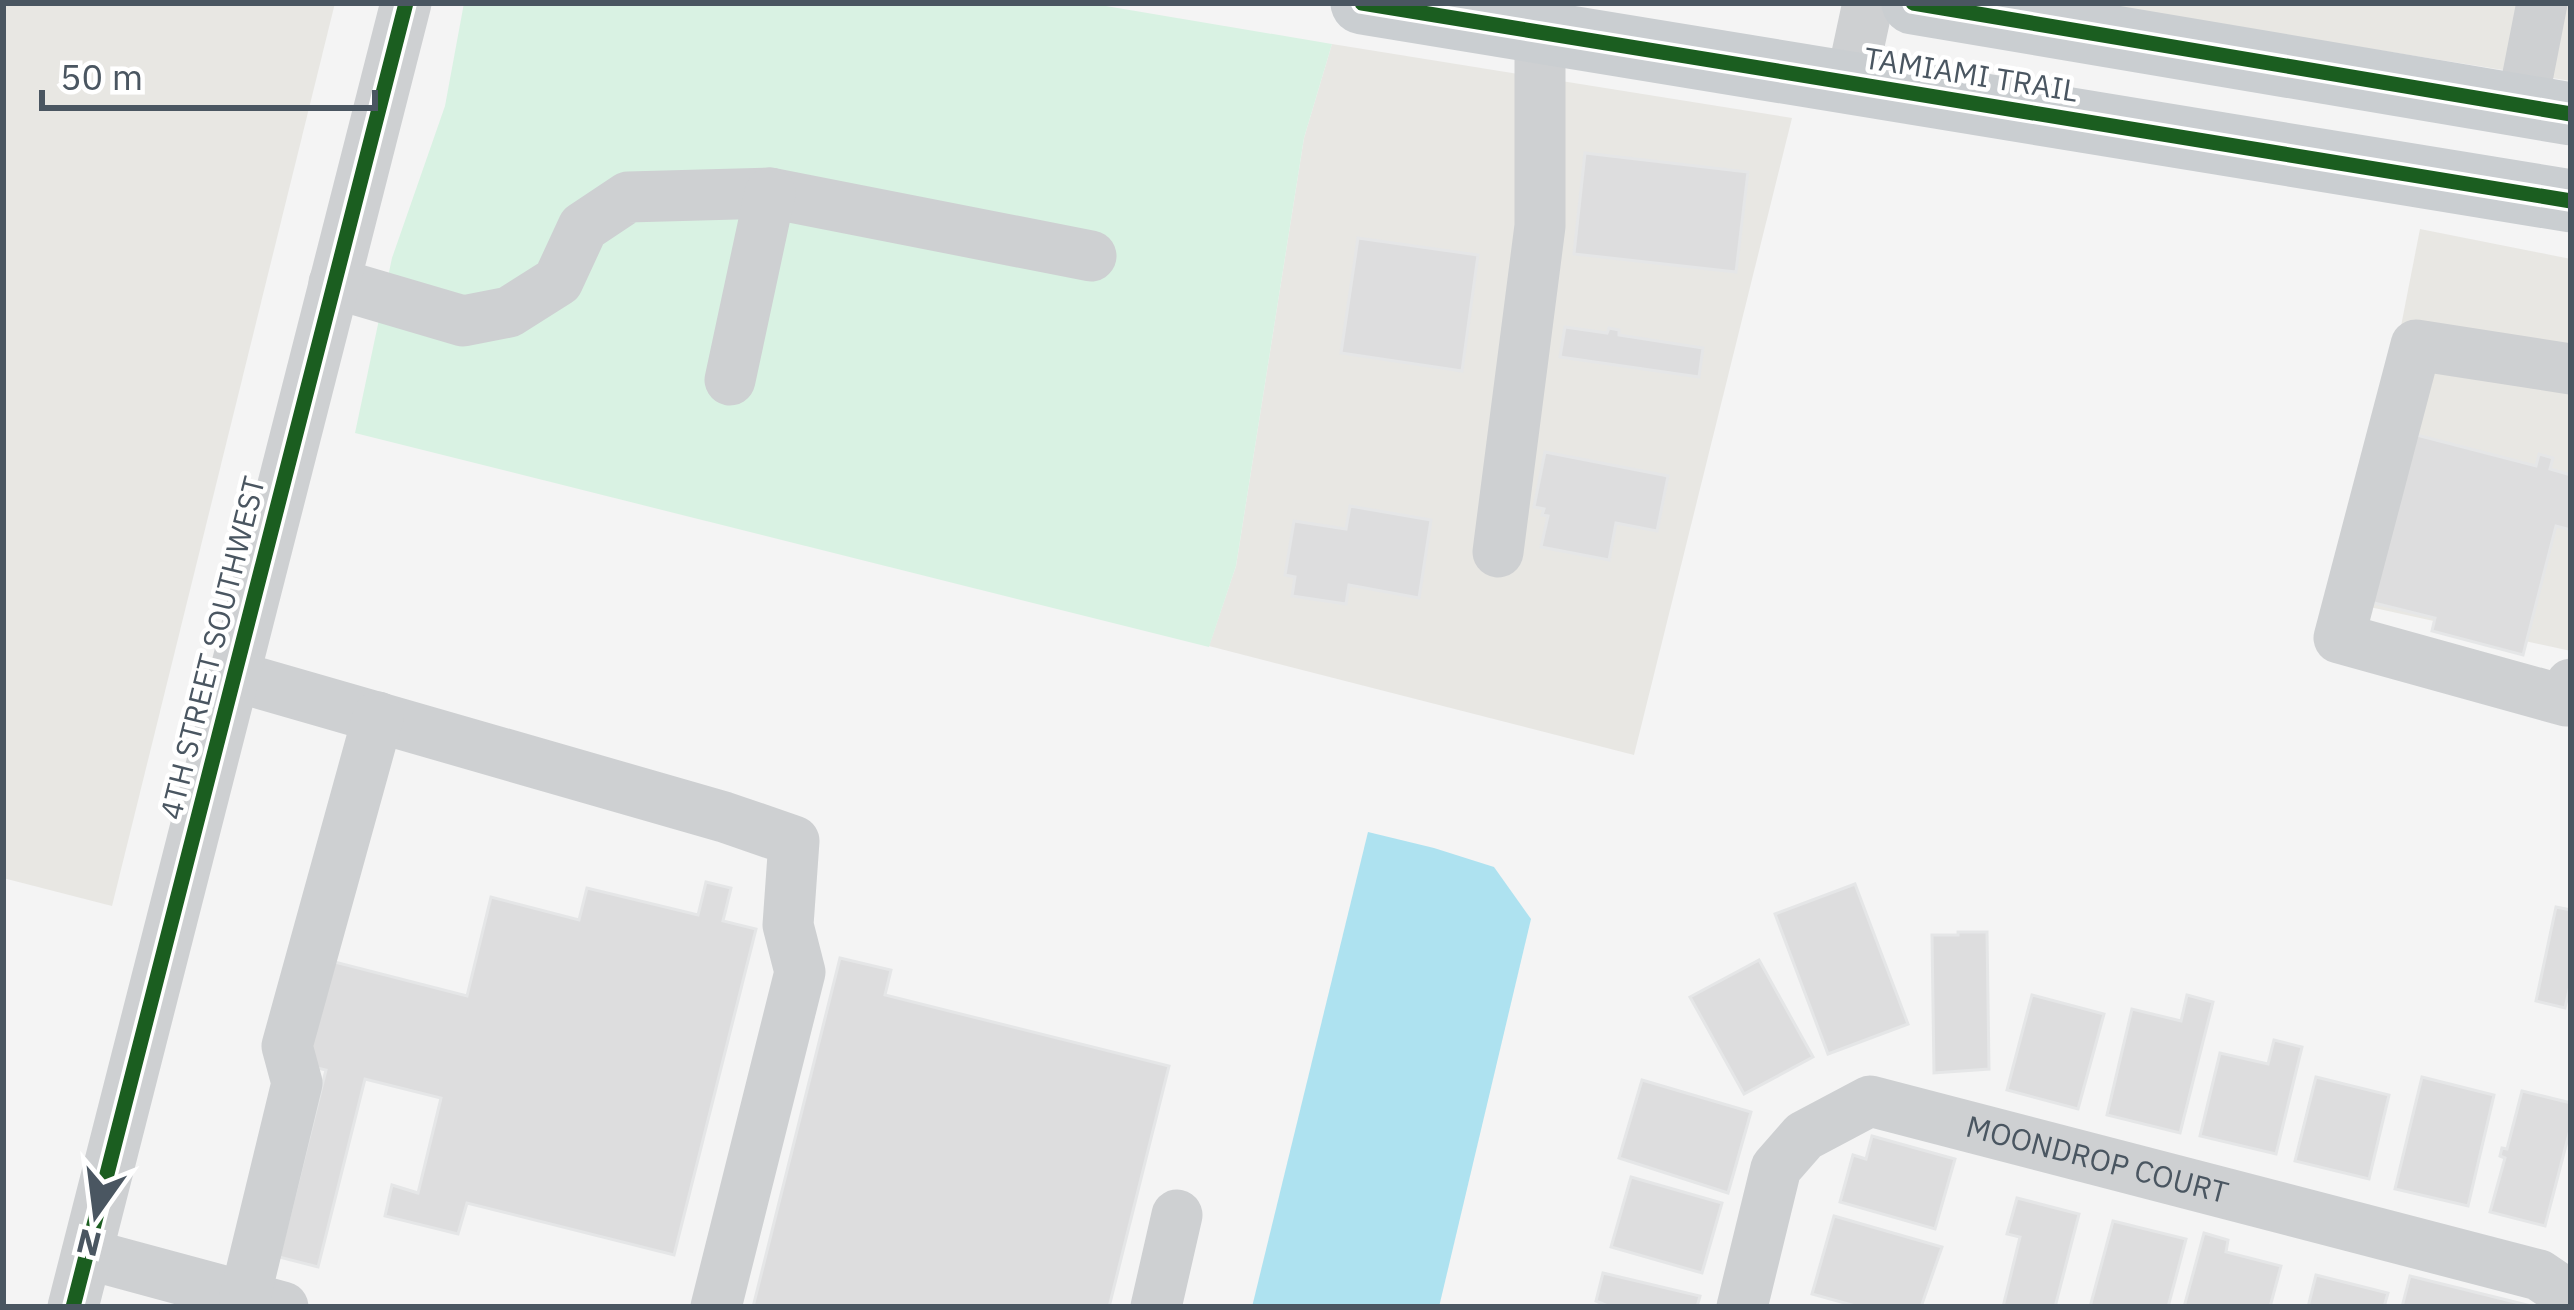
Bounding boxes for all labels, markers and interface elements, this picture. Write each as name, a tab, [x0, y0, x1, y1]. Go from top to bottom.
scale bar	[42, 36, 375, 110]
street label: TAMIAMI TRAIL	[1861, 37, 2081, 110]
text: 50 m	[60, 53, 143, 100]
street label: 4TH STREET SOUTHWEST	[150, 472, 273, 823]
street label: MOONDROP COURT	[1962, 1106, 2233, 1211]
north arrow	[36, 1154, 156, 1274]
text: N	[72, 1220, 105, 1267]

